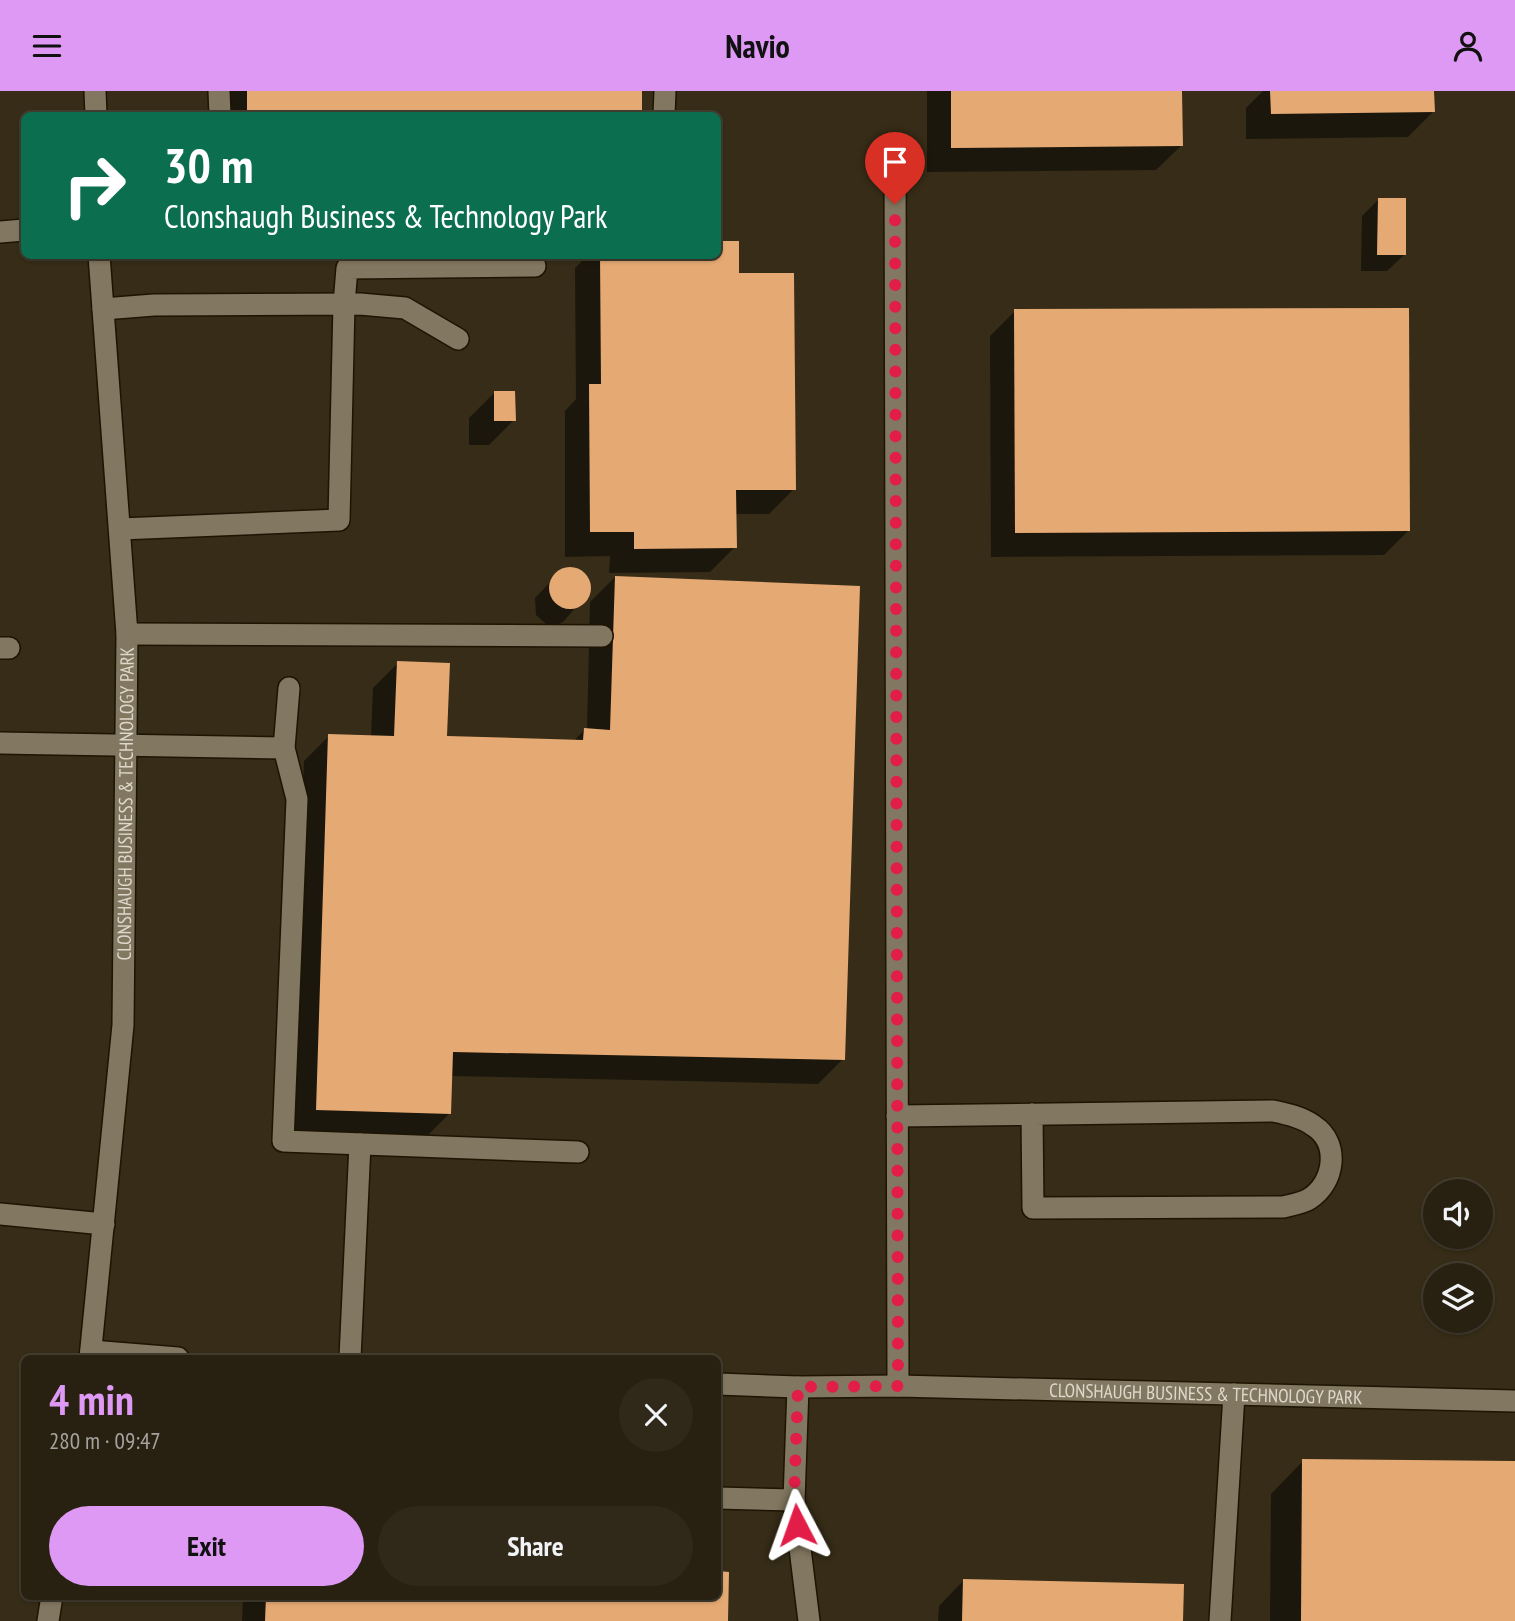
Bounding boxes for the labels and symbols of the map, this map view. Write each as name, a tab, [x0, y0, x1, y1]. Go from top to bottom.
pin	[865, 132, 925, 204]
street label: CLONSHAUGH BUSINESS & TECHNOLOGY PARK	[112, 647, 139, 960]
street label: CLONSHAUGH BUSINESS & TECHNOLOGY PARK	[1049, 1378, 1363, 1409]
position arrow	[760, 1488, 834, 1562]

